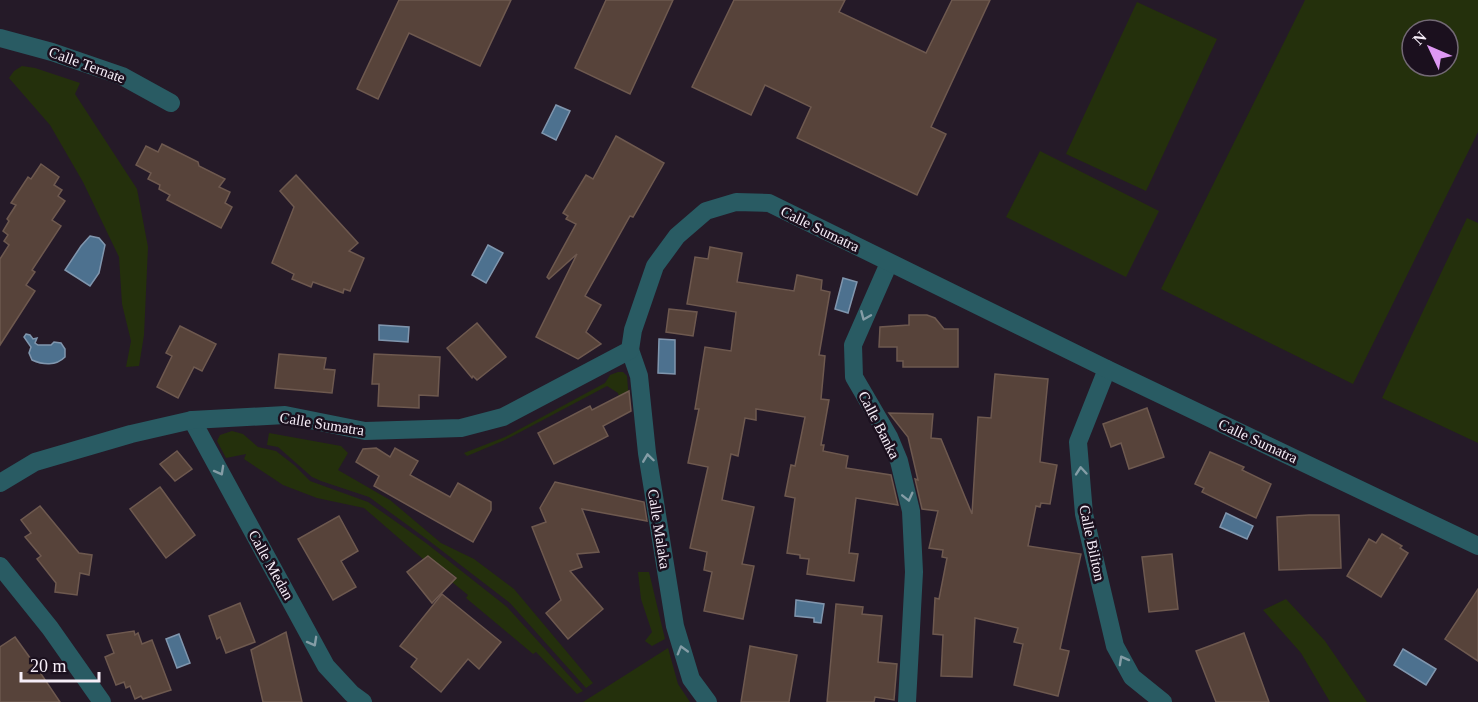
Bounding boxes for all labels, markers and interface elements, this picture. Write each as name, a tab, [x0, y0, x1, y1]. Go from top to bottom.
north arrow	[1400, 18, 1460, 78]
text: N	[1409, 28, 1430, 48]
street label: Calle Ternate	[47, 44, 128, 86]
street label: Calle Sumatra	[778, 203, 862, 255]
one-way arrow	[860, 310, 872, 321]
street label: Calle Banka	[855, 389, 903, 462]
street label: Calle Sumatra	[279, 409, 366, 439]
street label: Calle Sumatra	[1216, 416, 1300, 466]
one-way arrow	[642, 454, 654, 463]
one-way arrow	[213, 465, 224, 475]
one-way arrow	[1075, 466, 1088, 475]
street label: Calle Malaka	[645, 488, 673, 570]
one-way arrow	[900, 491, 913, 501]
street label: Calle Biliton	[1076, 504, 1108, 583]
street label: Calle Medan	[245, 527, 297, 603]
one-way arrow	[306, 636, 317, 646]
scale bar	[21, 645, 99, 683]
one-way arrow	[677, 645, 689, 656]
text: 20 m	[30, 656, 67, 676]
one-way arrow	[1119, 656, 1130, 666]

